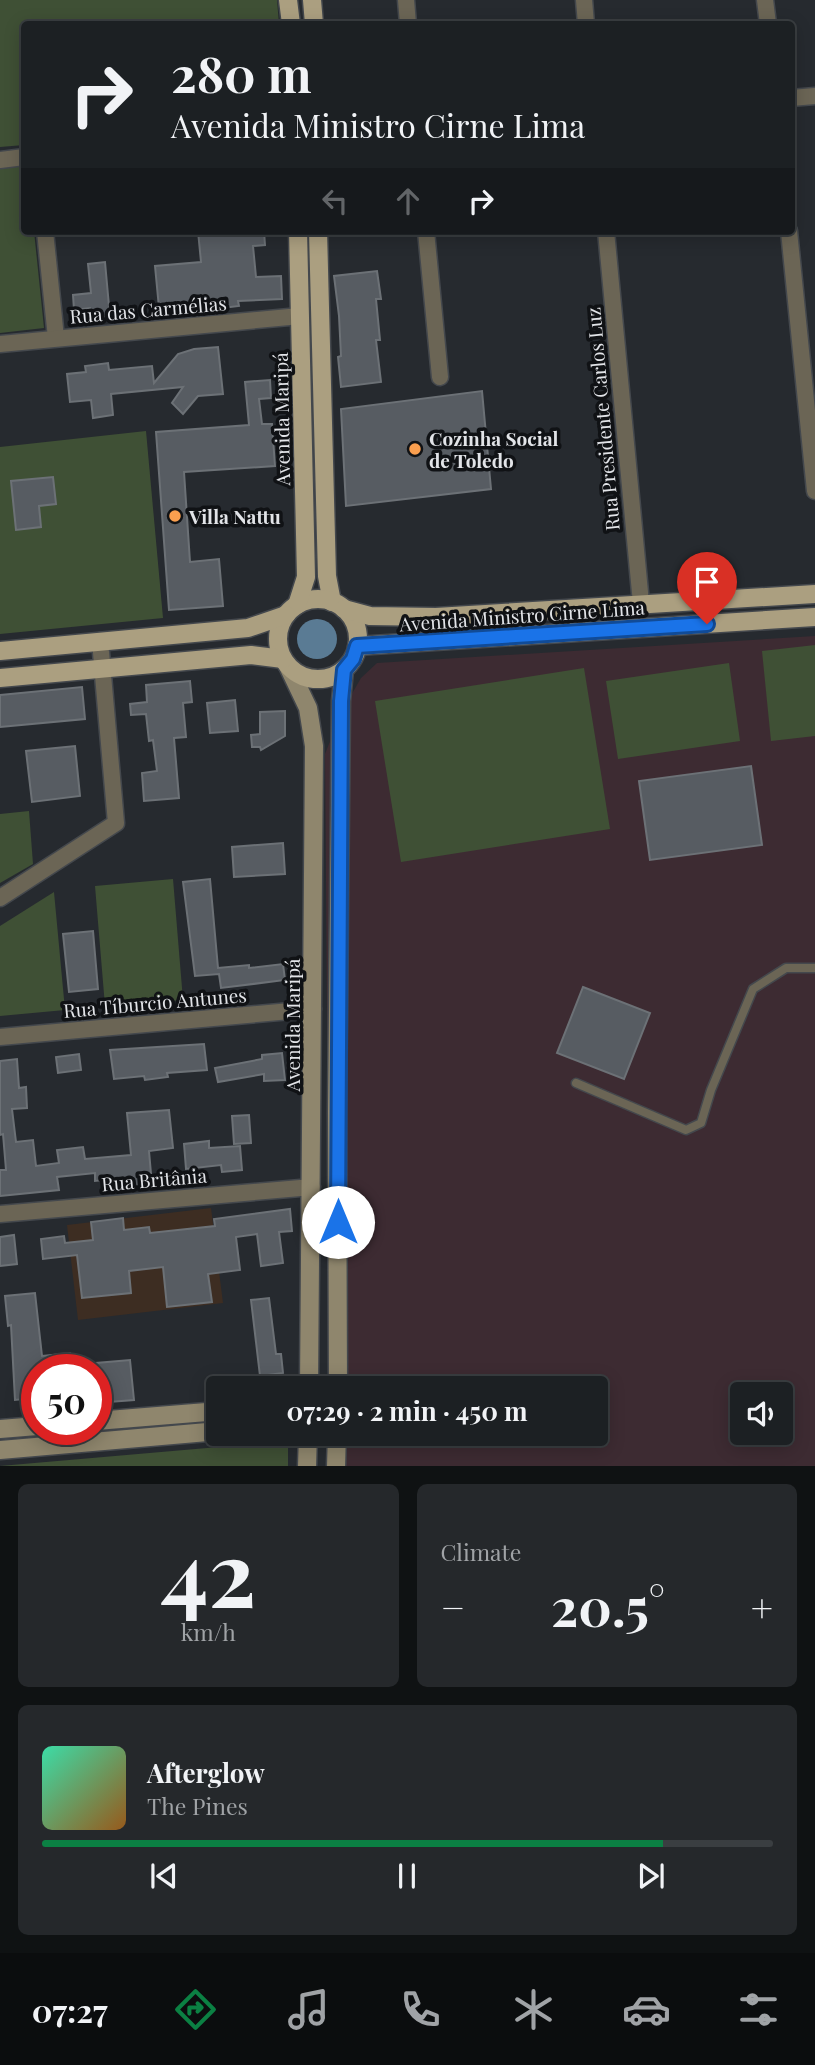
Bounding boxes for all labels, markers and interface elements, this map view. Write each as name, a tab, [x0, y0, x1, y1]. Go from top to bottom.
text: 280 m	[171, 40, 311, 105]
icon: right	[56, 49, 147, 140]
text: Avenida Ministro Cirne Lima	[171, 103, 585, 146]
icon: left	[316, 182, 354, 220]
icon: ahead	[389, 182, 427, 220]
icon: right	[462, 182, 500, 220]
street label: Rua das Carmélias	[68, 289, 228, 329]
street label: Rua Presidente Carlos Luz	[579, 306, 625, 532]
street label: Avenida Maripá	[267, 352, 295, 487]
place label: Cozinha Social de Toledo	[429, 425, 559, 473]
marker: Cozinha Social de Toledo	[407, 441, 423, 457]
place label: Villa Nattu	[188, 503, 281, 529]
marker: Villa Nattu	[167, 508, 183, 524]
pin	[677, 552, 737, 624]
icon: arrive	[688, 563, 726, 601]
street label: Avenida Ministro Cirne Lima	[397, 593, 646, 637]
street label: Avenida Maripá	[279, 958, 305, 1093]
street label: Rua Tíburcio Antunes	[62, 981, 248, 1023]
street label: Rua Britânia	[100, 1161, 208, 1197]
position arrow	[301, 1185, 375, 1259]
speed limit sign: 50	[21, 1354, 112, 1445]
map controls	[730, 1382, 793, 1445]
button: sound	[730, 1382, 793, 1445]
text: 07:29 · 2 min · 450 m	[286, 1393, 528, 1428]
text: 42	[160, 1510, 256, 1631]
text: Climate	[441, 1536, 521, 1567]
text: 20.5°	[551, 1571, 665, 1640]
text: −	[441, 1581, 465, 1632]
text: +	[751, 1581, 773, 1632]
text: km/h	[181, 1616, 236, 1647]
text: Afterglow	[147, 1755, 265, 1790]
text: The Pines	[147, 1790, 248, 1821]
icon: previous	[145, 1857, 183, 1895]
icon: pause	[388, 1857, 426, 1895]
icon: next	[632, 1857, 670, 1895]
icon: directions	[171, 1985, 220, 2034]
icon: music	[284, 1985, 333, 2034]
icon: phone	[396, 1985, 445, 2034]
icon: climate	[509, 1985, 558, 2034]
icon: car	[622, 1985, 671, 2034]
icon: filters	[734, 1985, 783, 2034]
text: 07:27	[32, 1988, 108, 2031]

